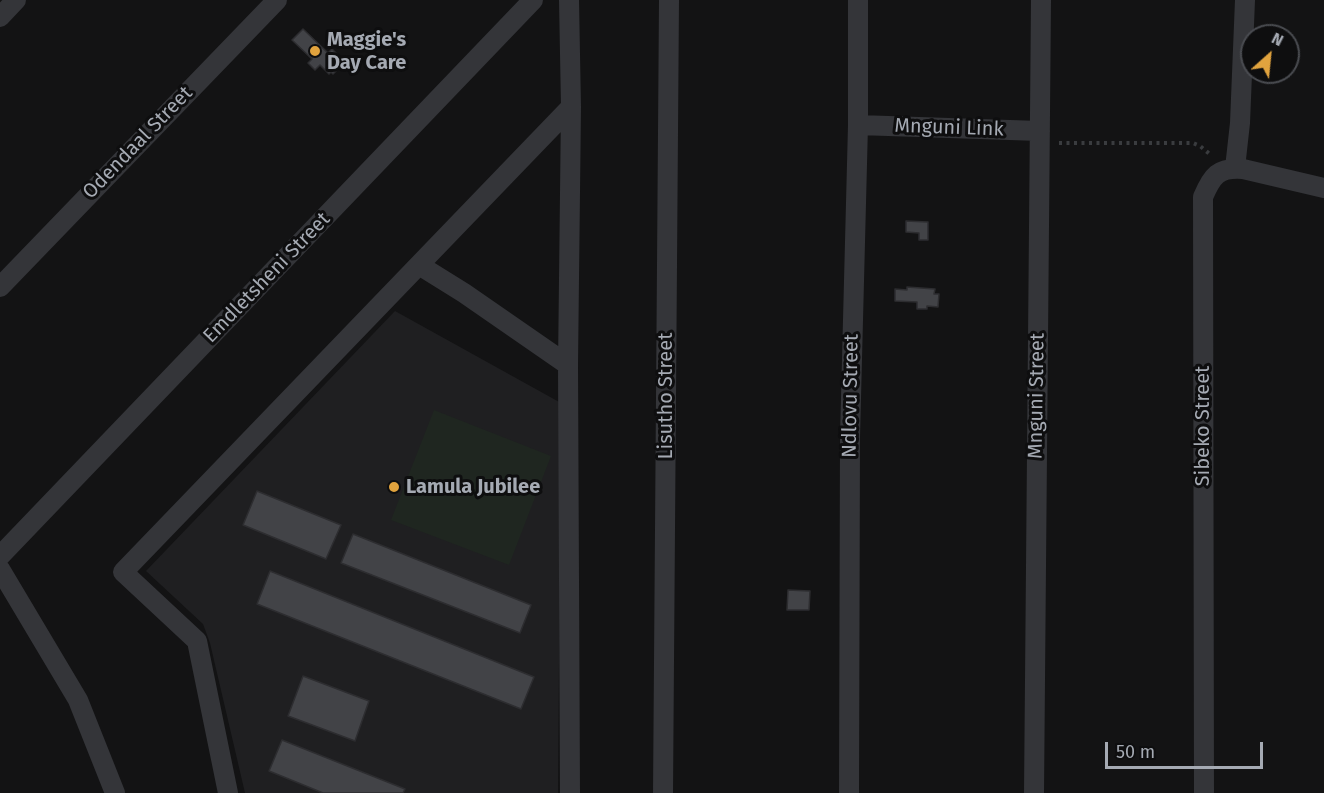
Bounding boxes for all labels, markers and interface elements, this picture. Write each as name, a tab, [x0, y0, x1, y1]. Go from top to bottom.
north arrow	[1240, 24, 1300, 84]
place label: Maggie's Day Care	[327, 28, 406, 75]
text: N	[1268, 28, 1287, 50]
marker: Maggie's Day Care	[308, 44, 322, 58]
street label: Odendaal Street	[78, 82, 198, 204]
street label: Mnguni Link	[894, 114, 1004, 142]
street label: Emdletsheni Street	[199, 208, 335, 348]
street label: Lisutho Street	[654, 333, 678, 459]
street label: Mnguni Street	[1024, 333, 1050, 459]
street label: Ndlovu Street	[838, 334, 864, 458]
street label: Sibeko Street	[1191, 366, 1215, 486]
place label: Lamula Jubilee	[406, 475, 540, 499]
marker: Lamula Jubilee	[387, 480, 401, 494]
scale bar	[1108, 730, 1266, 768]
text: 50 m	[1116, 741, 1155, 763]

